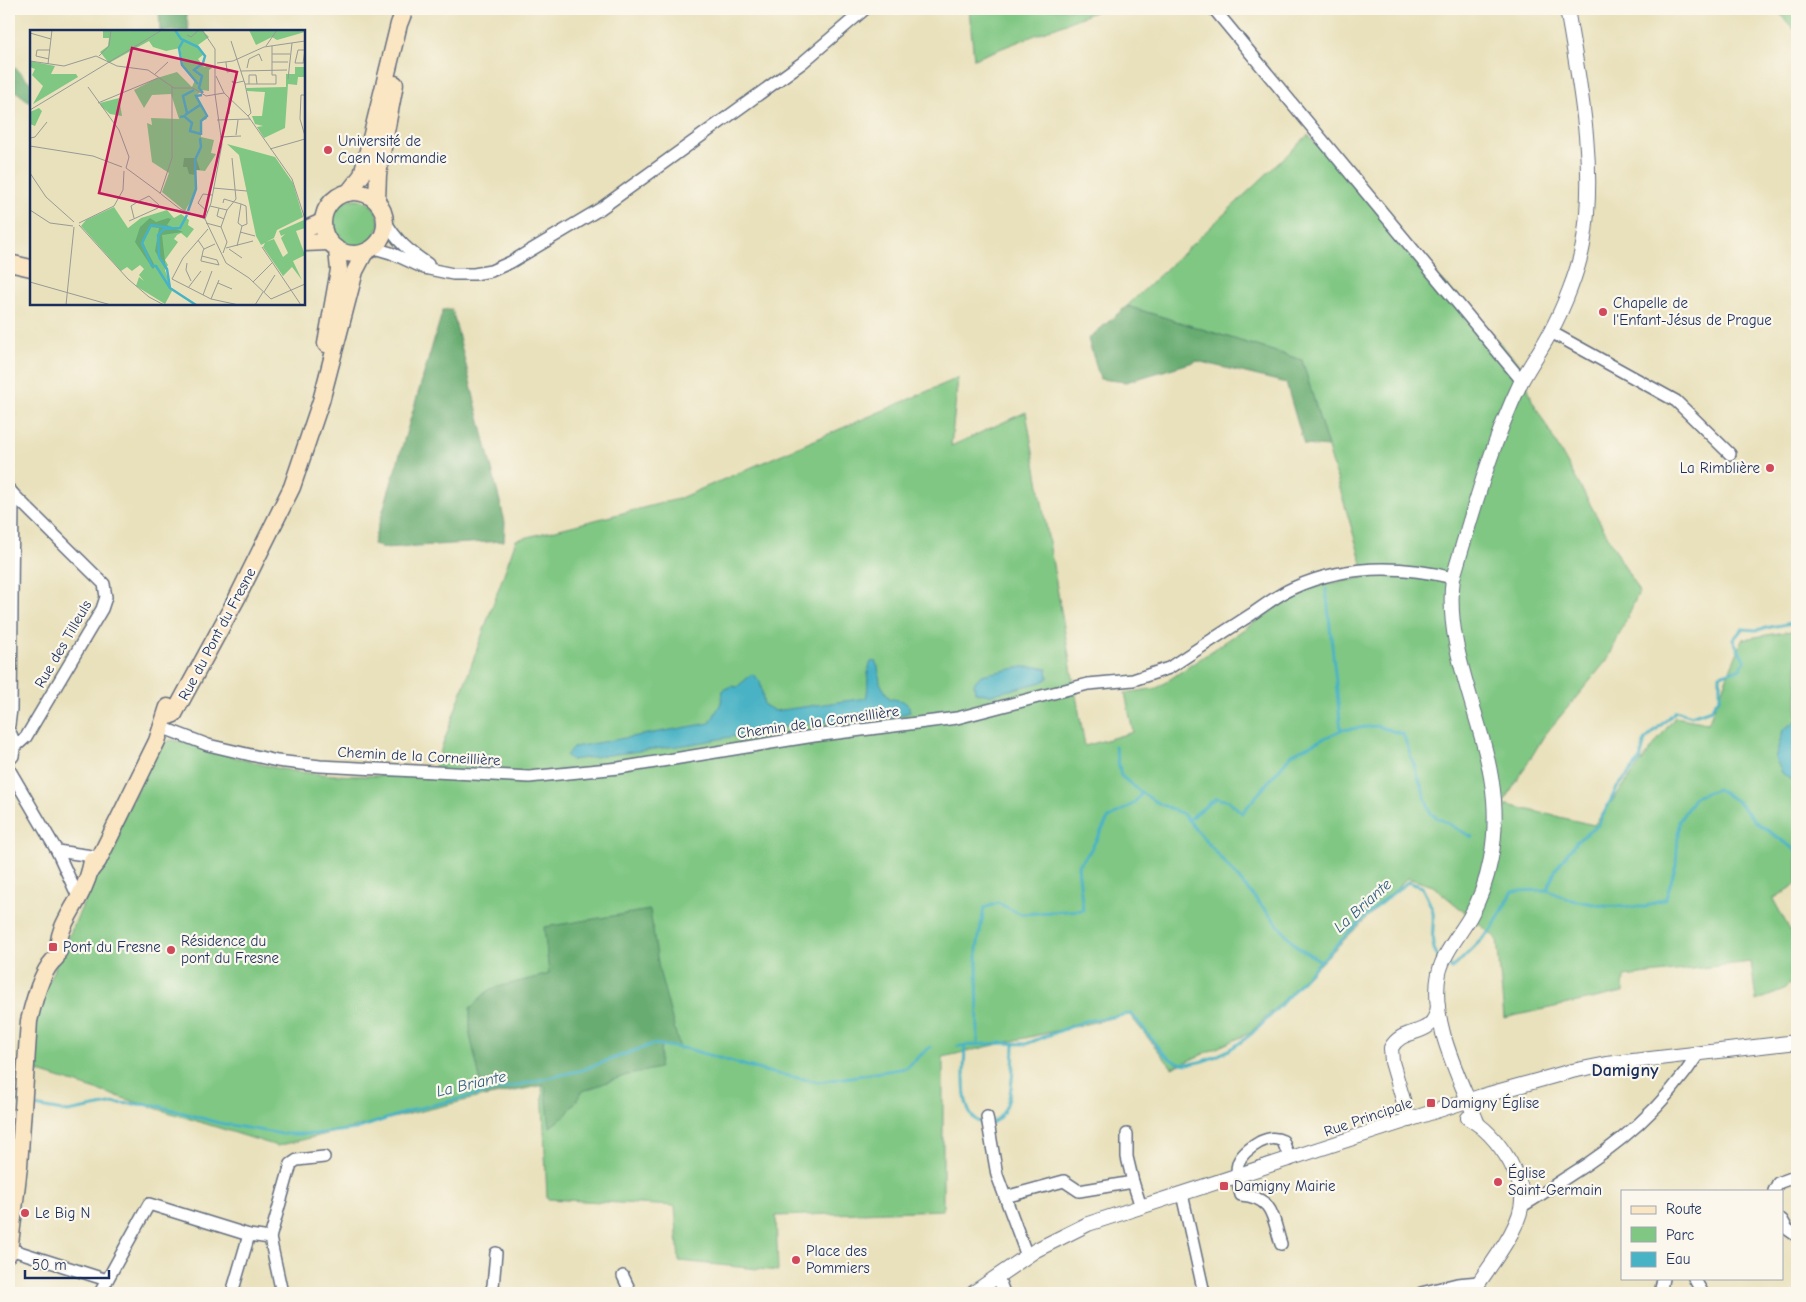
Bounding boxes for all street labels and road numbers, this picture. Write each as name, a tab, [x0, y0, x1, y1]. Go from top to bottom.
street label: Rue du Pont du Fresne	[174, 564, 260, 703]
street label: Rue des Tilleuls	[31, 597, 95, 691]
street label: Chemin de la Corneillière	[736, 702, 901, 742]
street label: Chemin de la Corneillière	[337, 743, 502, 769]
street label: Rue Principale	[1321, 1093, 1415, 1141]

